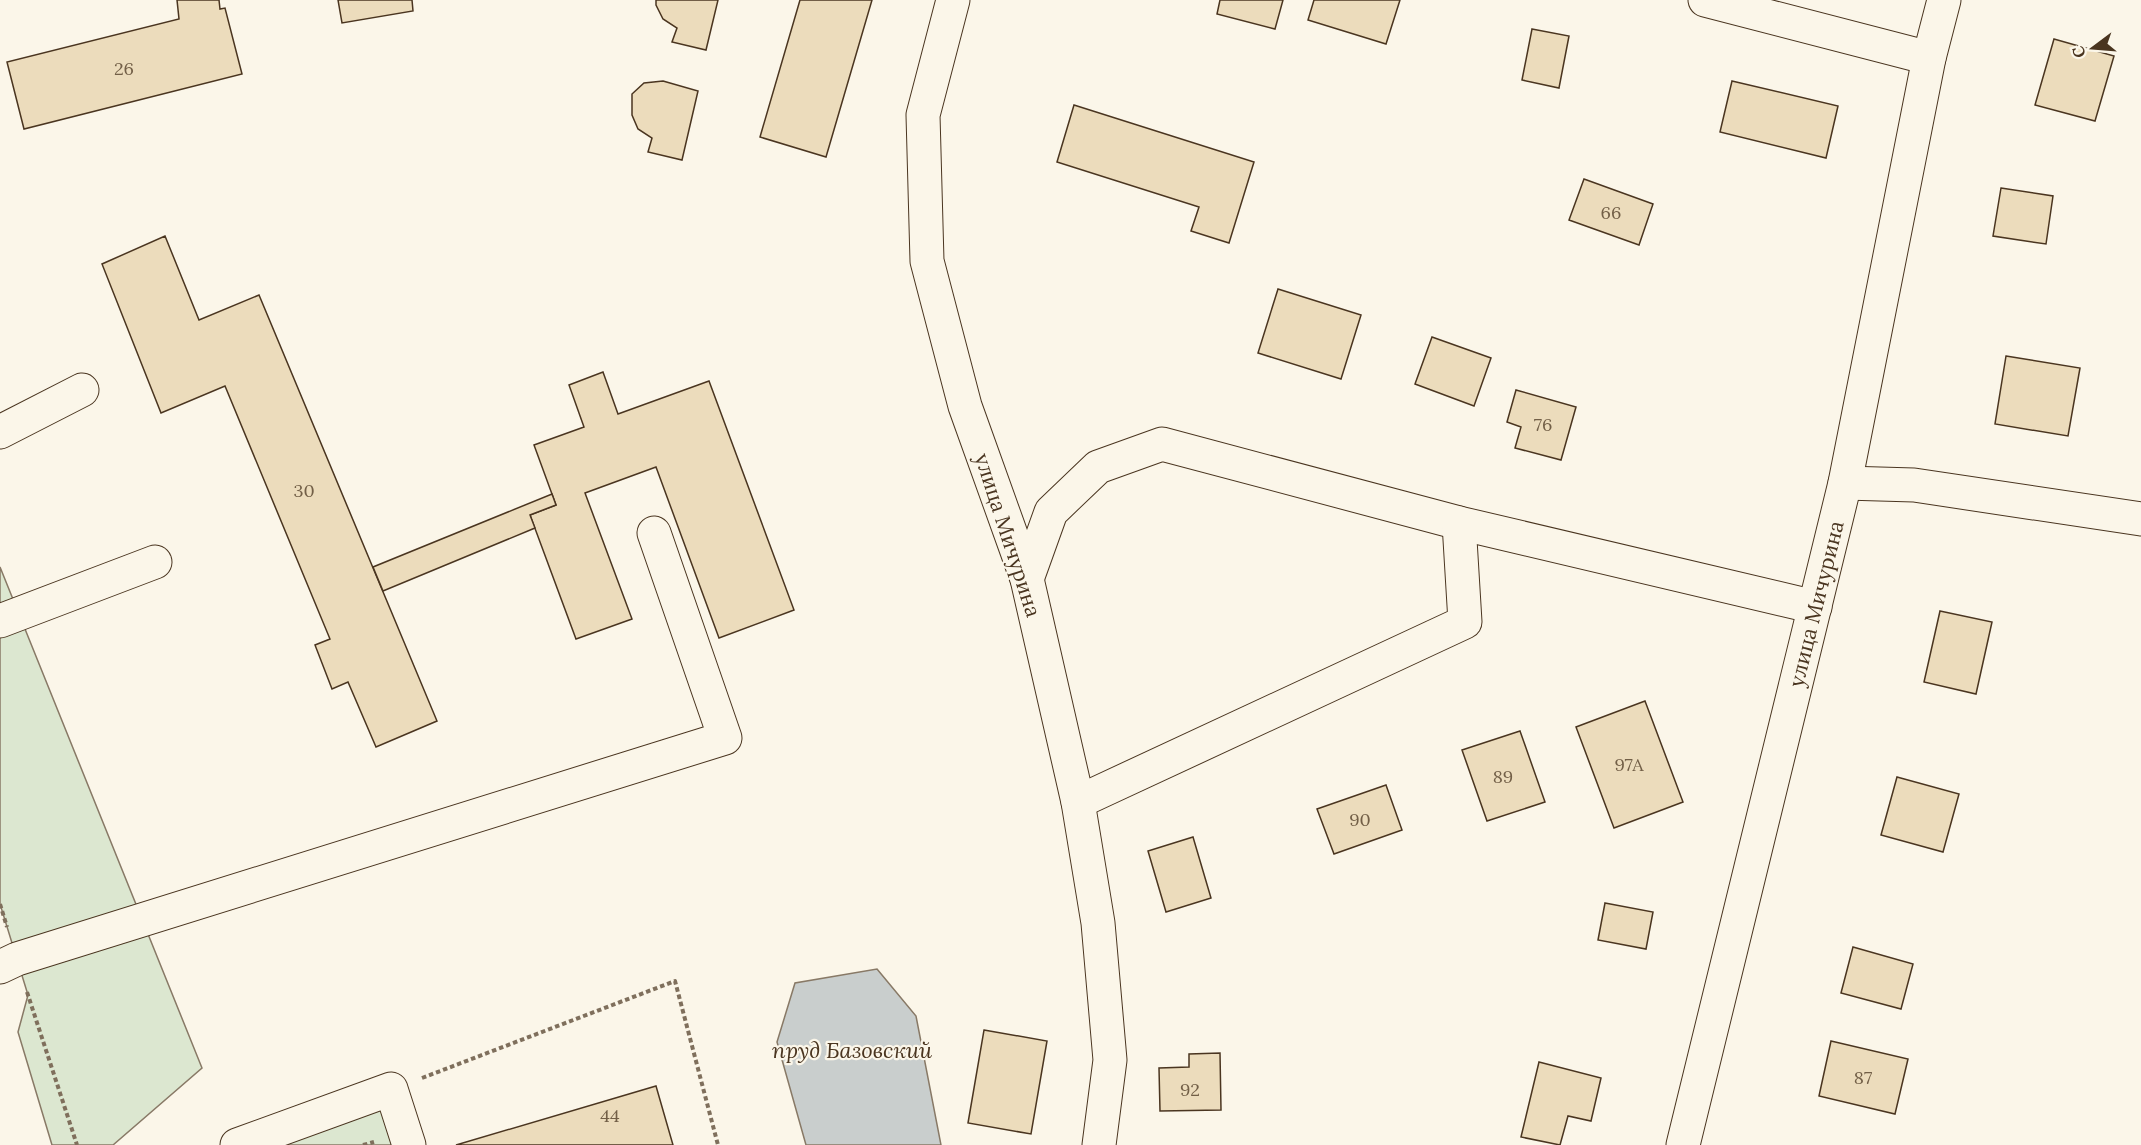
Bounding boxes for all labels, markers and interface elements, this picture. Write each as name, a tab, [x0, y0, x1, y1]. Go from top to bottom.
north arrow	[2063, 18, 2123, 78]
text: С	[2067, 44, 2090, 60]
house number: 26	[114, 57, 134, 80]
house number: 66	[1601, 201, 1621, 224]
house number: 76	[1534, 413, 1552, 436]
street label: улица Мичурина	[969, 450, 1047, 620]
house number: 30	[293, 479, 315, 502]
street label: улица Мичурина	[1782, 518, 1850, 690]
house number: 97А	[1614, 753, 1644, 776]
house number: 89	[1493, 765, 1513, 788]
house number: 90	[1349, 808, 1371, 831]
water label: пруд Базовский	[772, 1036, 932, 1064]
house number: 87	[1854, 1066, 1872, 1089]
house number: 92	[1180, 1078, 1200, 1101]
house number: 44	[600, 1104, 620, 1127]

